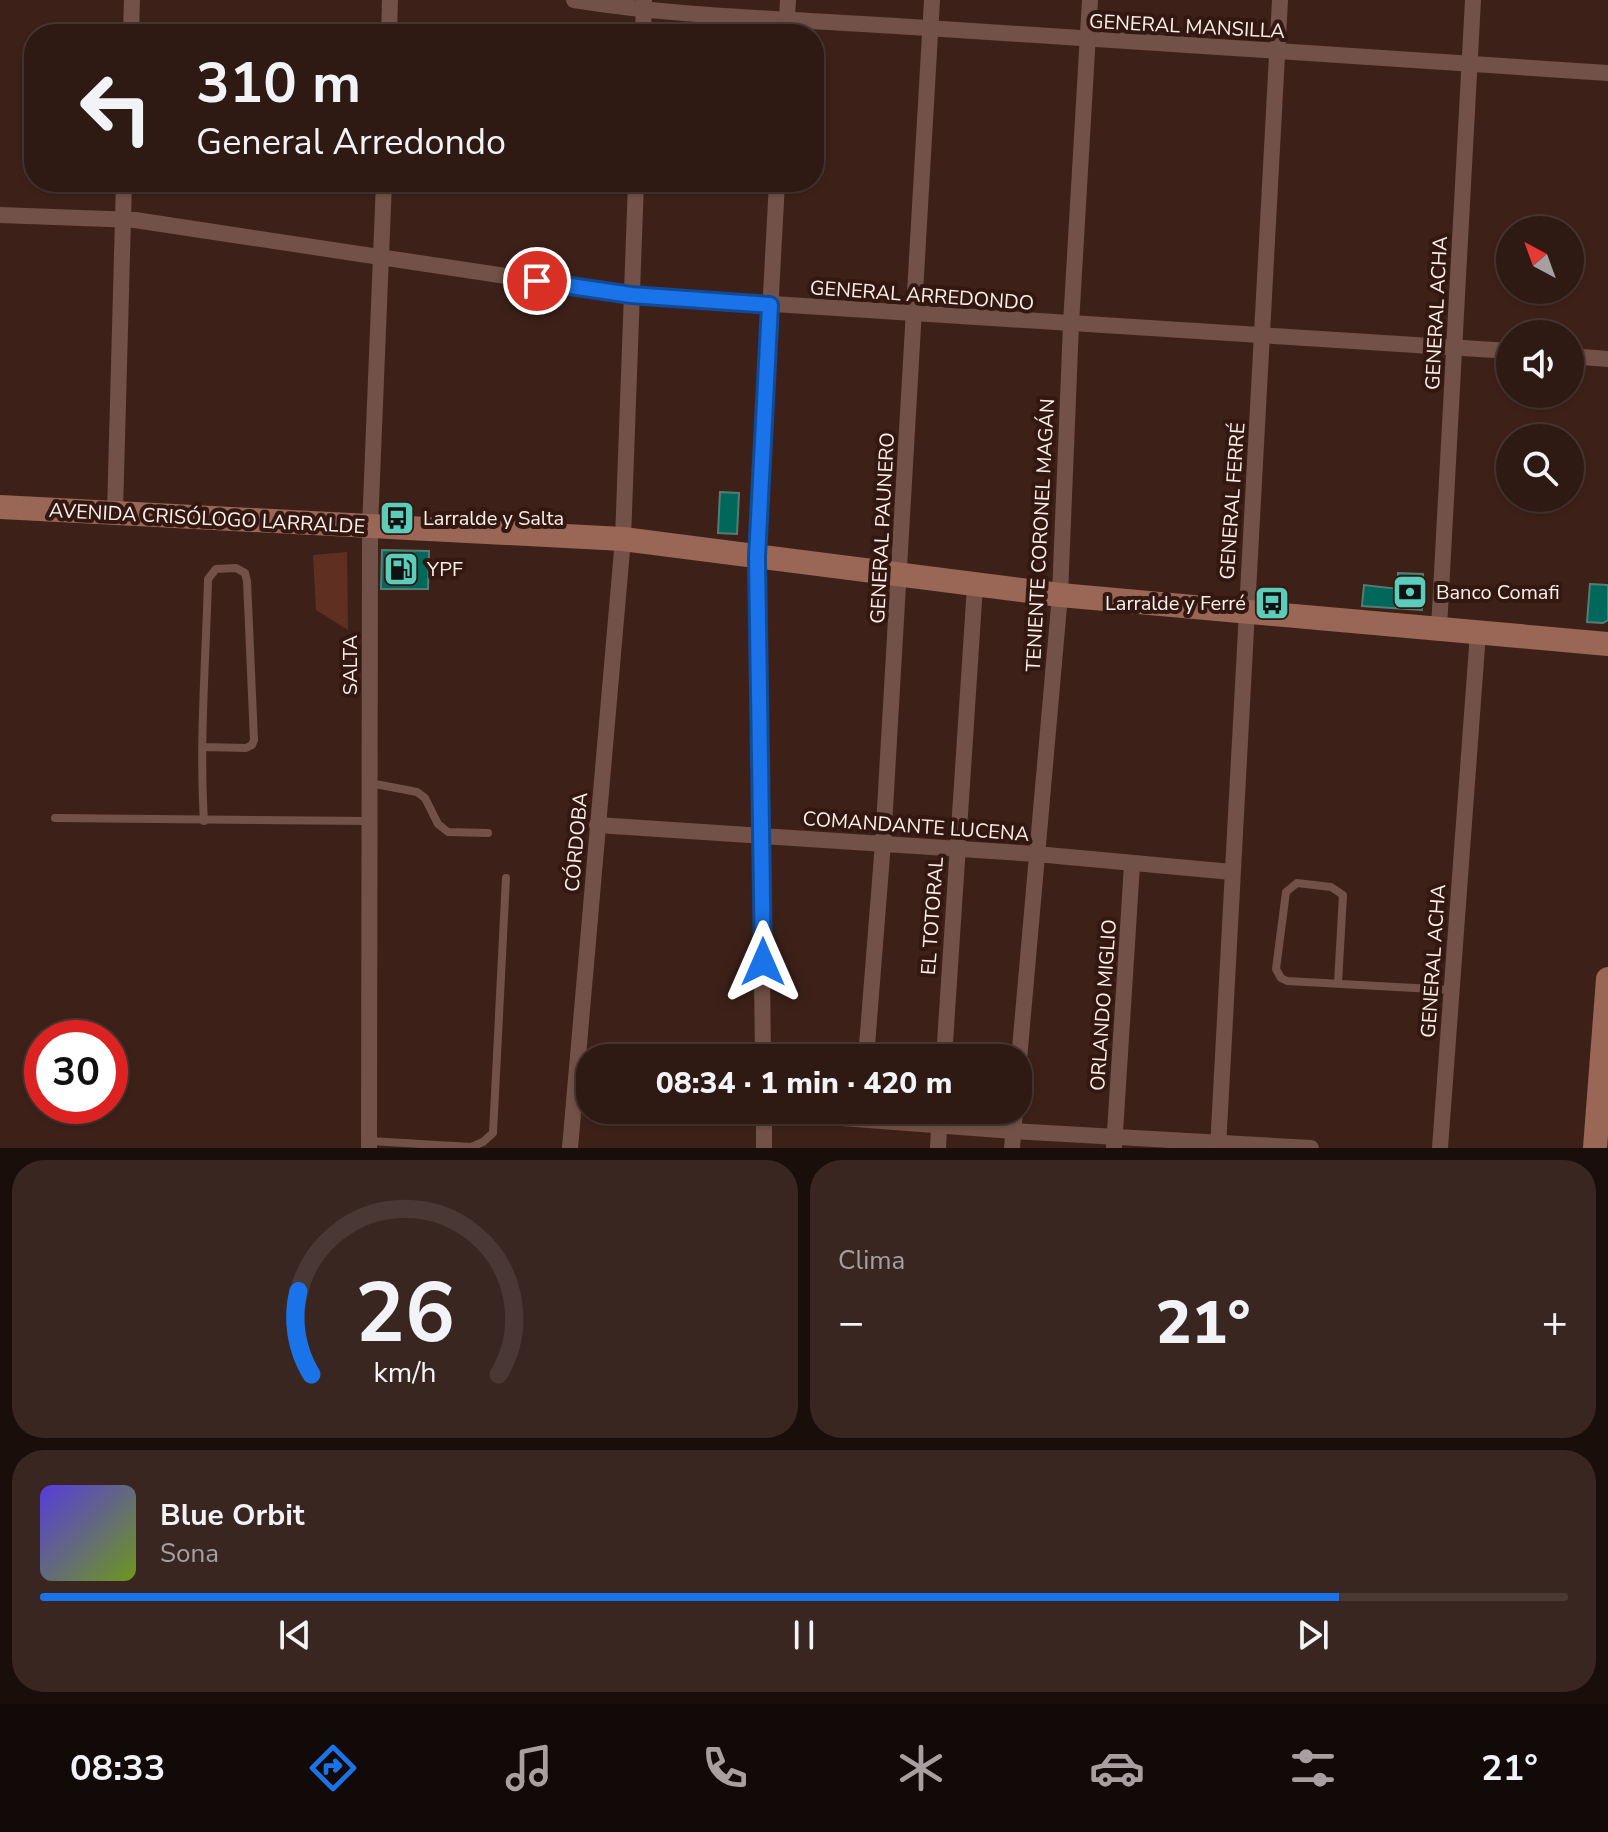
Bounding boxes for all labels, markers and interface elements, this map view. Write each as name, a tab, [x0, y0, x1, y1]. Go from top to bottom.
street label: GENERAL MANSILLA	[1088, 8, 1286, 45]
text: 310 m	[196, 45, 361, 122]
icon: left	[64, 56, 168, 160]
text: General Arredondo	[196, 118, 506, 167]
north arrow	[1496, 216, 1584, 304]
map controls	[1496, 216, 1584, 512]
street label: GENERAL ACHA	[1419, 235, 1454, 391]
pin	[503, 247, 571, 315]
icon: arrive	[515, 259, 559, 303]
street label: GENERAL ARREDONDO	[809, 274, 1035, 317]
button: sound	[1496, 320, 1584, 408]
street label: TENIENTE CORONEL MAGÁN	[1020, 398, 1061, 672]
street label: GENERAL FERRÉ	[1214, 422, 1251, 580]
button: search	[1496, 424, 1584, 512]
street label: GENERAL PAUNERO	[864, 432, 901, 624]
street label: AVENIDA CRISÓLOGO LARRALDE	[48, 497, 366, 540]
bus stop icon: Larralde y Salta	[378, 499, 416, 537]
place label: Larralde y Salta	[423, 505, 564, 532]
fuel station icon: YPF	[382, 550, 420, 588]
place label: YPF	[426, 556, 463, 583]
bank icon: Banco Comafi	[1391, 573, 1429, 611]
place label: Banco Comafi	[1436, 579, 1560, 606]
bus stop icon: Larralde y Ferré	[1253, 584, 1291, 622]
place label: Larralde y Ferré	[1105, 590, 1246, 617]
street label: SALTA	[337, 634, 364, 695]
street label: CÓRDOBA	[559, 791, 594, 893]
street label: COMANDANTE LUCENA	[802, 805, 1031, 848]
street label: EL TOTORAL	[915, 856, 950, 976]
street label: GENERAL ACHA	[1415, 883, 1452, 1039]
street label: ORLANDO MIGLIO	[1084, 918, 1123, 1092]
position arrow	[721, 920, 805, 1004]
speed limit sign: 30	[24, 1020, 128, 1124]
text: 08:34 · 1 min · 420 m	[656, 1063, 952, 1104]
text: Clima	[838, 1243, 905, 1278]
text: 26	[355, 1257, 455, 1370]
text: 21°	[1155, 1282, 1251, 1364]
text: −	[838, 1293, 864, 1353]
text: +	[1542, 1293, 1568, 1353]
text: km/h	[374, 1353, 436, 1392]
text: Blue Orbit	[160, 1495, 304, 1536]
text: Sona	[160, 1536, 219, 1571]
icon: previous	[273, 1613, 317, 1657]
icon: pause	[782, 1613, 826, 1657]
icon: next	[1291, 1613, 1335, 1657]
icon: directions	[305, 1740, 361, 1796]
icon: music	[501, 1740, 557, 1796]
icon: phone	[697, 1740, 753, 1796]
icon: climate	[893, 1740, 949, 1796]
icon: car	[1089, 1740, 1145, 1796]
icon: filters	[1285, 1740, 1341, 1796]
text: 08:33	[70, 1744, 165, 1793]
text: 21°	[1481, 1744, 1538, 1793]

